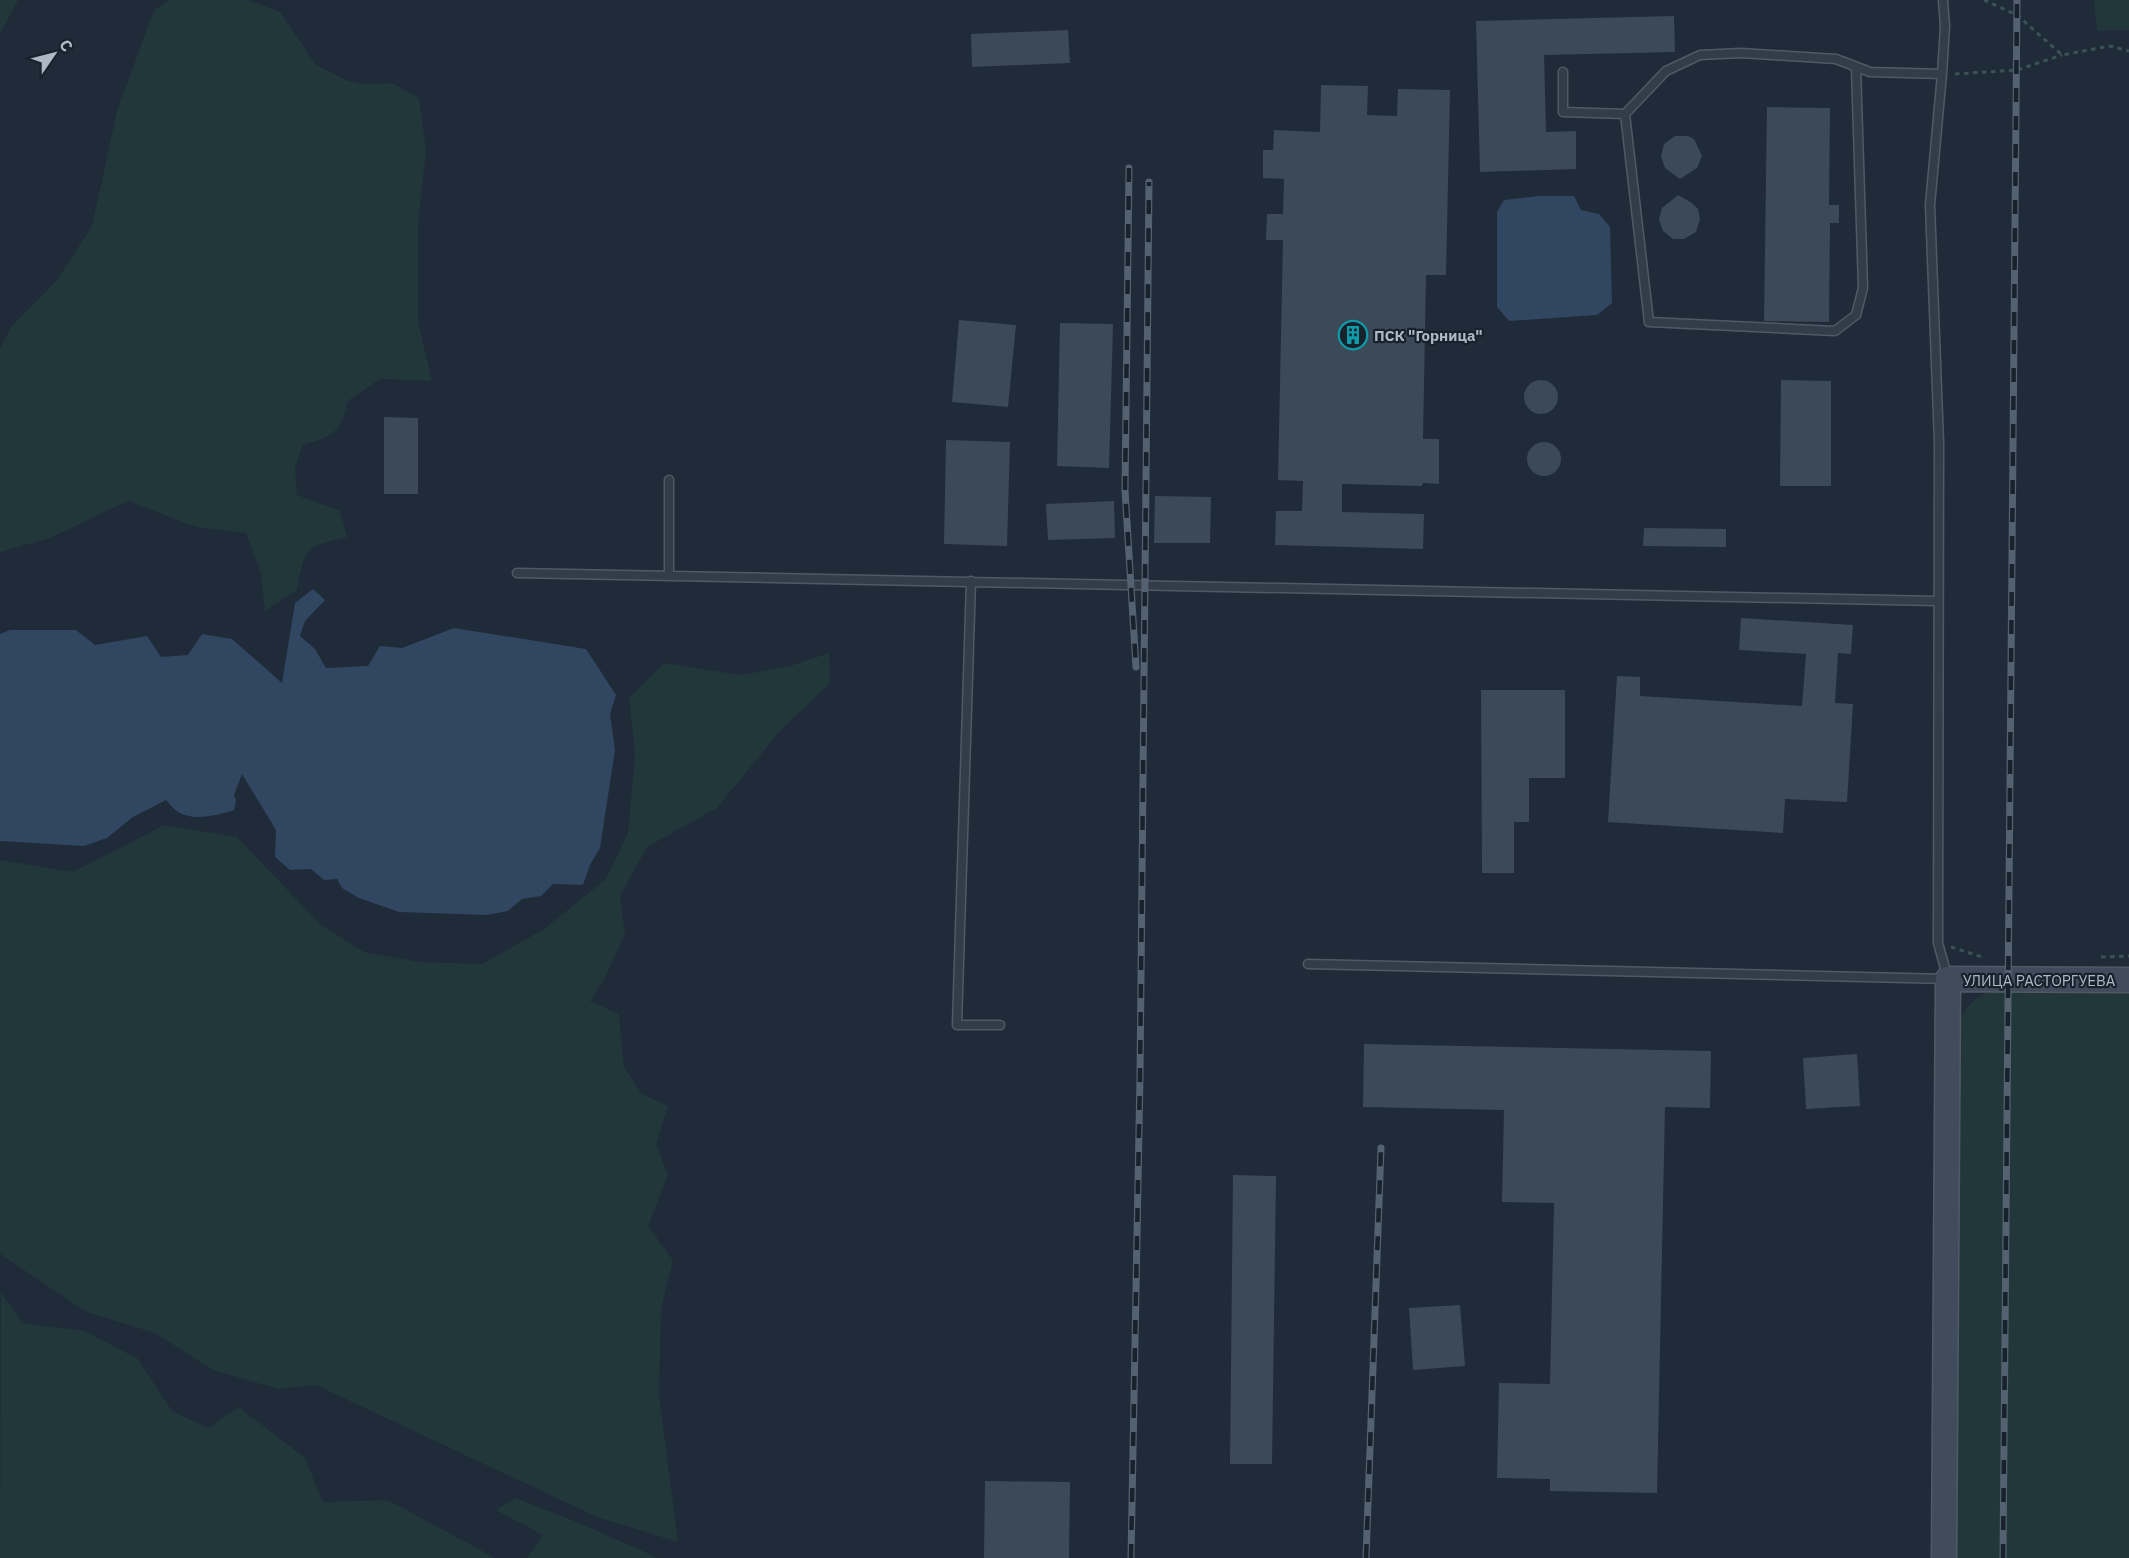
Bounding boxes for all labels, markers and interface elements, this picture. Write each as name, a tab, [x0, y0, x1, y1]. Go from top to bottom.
north arrow	[24, 24, 84, 84]
text: С	[55, 35, 77, 55]
building icon: ПСК "Горница"	[1337, 319, 1369, 351]
place label: ПСК "Горница"	[1374, 326, 1483, 345]
street label: УЛИЦА РАСТОРГУЕВА	[1963, 971, 2116, 990]

